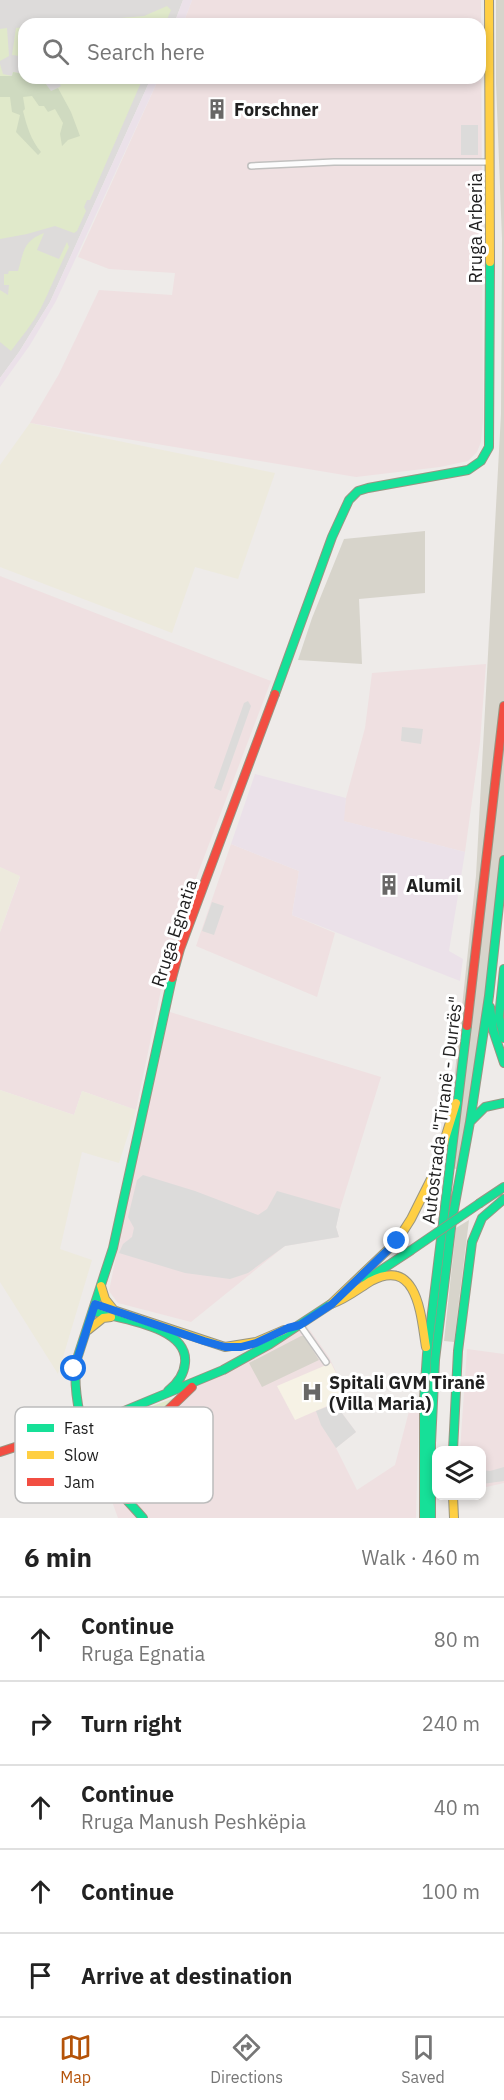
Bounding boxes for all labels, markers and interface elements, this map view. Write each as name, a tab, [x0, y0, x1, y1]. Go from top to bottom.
search box	[18, 18, 486, 84]
icon: search	[39, 35, 72, 68]
text: Search here	[87, 37, 205, 66]
building icon: Forschner	[205, 97, 229, 121]
place label: Forschner	[234, 98, 319, 121]
street label: Rruga Arberia	[464, 172, 487, 283]
building icon: Alumil	[377, 873, 401, 897]
place label: Alumil	[406, 874, 462, 897]
street label: Rruga Egnatia	[146, 876, 202, 990]
street label: Autostrada "Tiranë - Durrës"	[417, 995, 467, 1225]
route end	[383, 1227, 409, 1253]
route start	[60, 1355, 86, 1381]
place label: Spitali GVM Tiranë (Villa Maria)	[329, 1371, 485, 1415]
hospital icon: Spitali GVM Tiranë (Villa Maria)	[300, 1380, 324, 1404]
legend	[15, 1407, 213, 1503]
text: Fast	[64, 1418, 94, 1438]
text: Slow	[64, 1445, 99, 1465]
map controls	[432, 1446, 486, 1500]
button: layers	[432, 1446, 486, 1500]
text: Jam	[64, 1472, 95, 1492]
text: 6 min	[24, 1540, 92, 1574]
text: Walk · 460 m	[362, 1544, 480, 1571]
text: Continue	[81, 1611, 174, 1640]
icon: ahead	[24, 1623, 57, 1656]
text: 80 m	[434, 1626, 480, 1653]
text: Rruga Egnatia	[81, 1640, 205, 1667]
icon: right	[24, 1707, 57, 1740]
text: Turn right	[81, 1709, 182, 1738]
text: 240 m	[422, 1710, 480, 1737]
text: Continue	[81, 1779, 174, 1808]
icon: ahead	[24, 1791, 57, 1824]
text: 40 m	[434, 1794, 480, 1821]
text: Rruga Manush Peshkëpia	[81, 1808, 306, 1835]
icon: ahead	[24, 1875, 57, 1908]
text: Continue	[81, 1877, 174, 1906]
text: 100 m	[422, 1878, 480, 1905]
icon: arrive	[24, 1959, 57, 1992]
text: Arrive at destination	[81, 1961, 292, 1990]
tab: Map	[59, 2031, 92, 2087]
tab: Directions	[210, 2031, 283, 2087]
tab: Saved	[401, 2031, 445, 2087]

